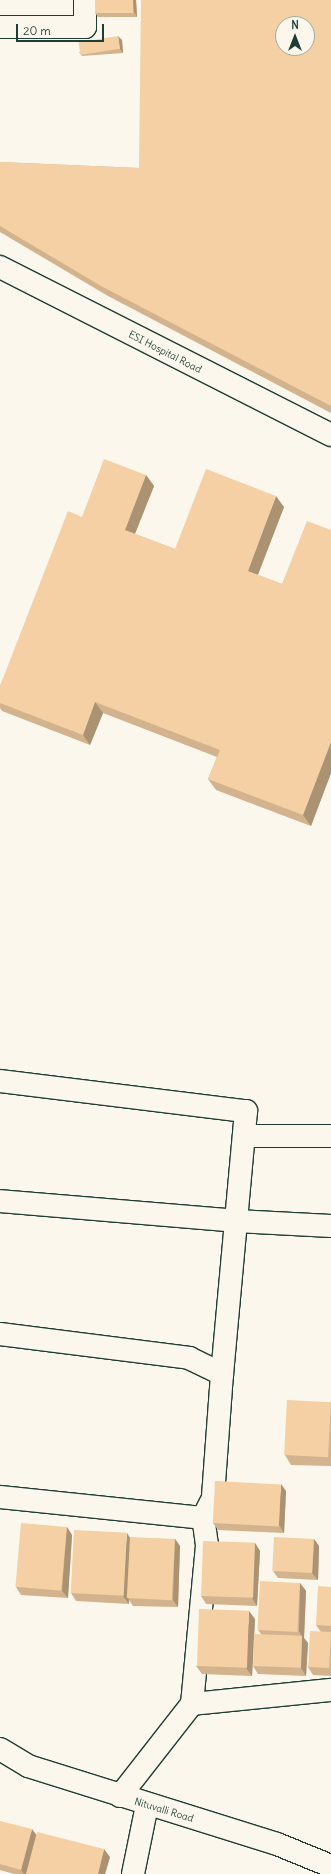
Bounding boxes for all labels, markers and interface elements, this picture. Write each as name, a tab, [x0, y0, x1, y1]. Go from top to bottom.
scale bar	[18, 16, 106, 42]
north arrow	[275, 16, 315, 56]
text: N	[291, 18, 299, 32]
text: 20 m	[23, 23, 51, 38]
street label: ESI Hospital Road	[126, 328, 204, 376]
street label: Nituvalli Road	[133, 1795, 195, 1825]

